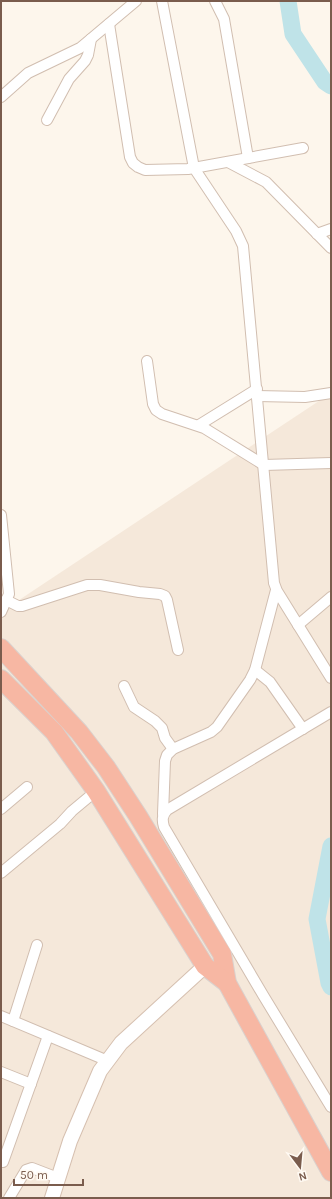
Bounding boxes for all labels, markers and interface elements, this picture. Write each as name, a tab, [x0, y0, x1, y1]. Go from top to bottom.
north arrow	[280, 1147, 320, 1187]
scale bar	[14, 1161, 83, 1187]
text: 50 m	[20, 1168, 48, 1182]
text: N	[297, 1169, 308, 1183]

